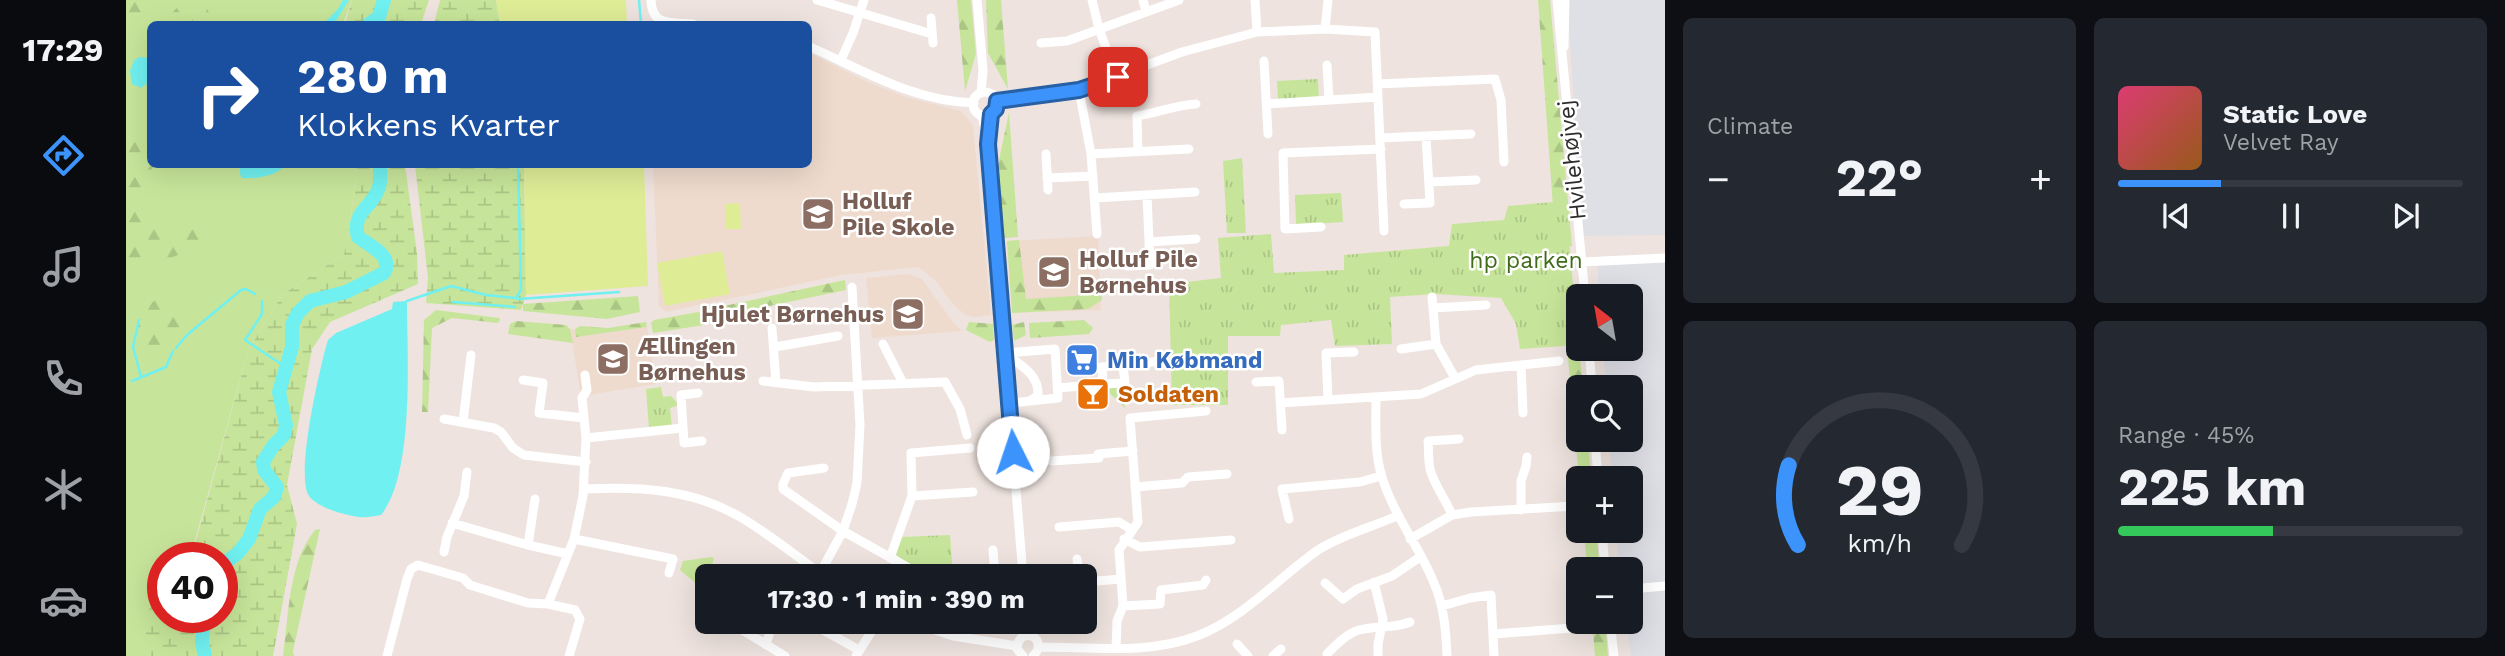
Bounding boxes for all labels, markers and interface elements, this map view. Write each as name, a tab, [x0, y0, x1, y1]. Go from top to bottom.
text: 17:29	[22, 31, 104, 69]
text: 280 m	[297, 47, 449, 105]
pin	[1088, 47, 1148, 107]
icon: right	[182, 49, 273, 140]
icon: arrive	[1099, 58, 1137, 96]
street label: Hvilehøjvej	[1552, 99, 1592, 221]
text: Static Love	[2223, 99, 2367, 129]
text: Klokkens Kvarter	[297, 106, 560, 144]
text: Climate	[1707, 113, 1793, 140]
text: Velvet Ray	[2223, 129, 2339, 156]
icon: directions	[39, 131, 88, 180]
text: 22°	[1836, 148, 1923, 209]
text: −	[1707, 157, 1730, 201]
text: +	[2029, 157, 2052, 201]
place label: Holluf Pile Skole	[842, 188, 955, 241]
school or university icon: Holluf Pile Skole	[799, 195, 837, 233]
icon: previous	[2157, 197, 2195, 235]
icon: pause	[2272, 197, 2310, 235]
icon: next	[2387, 197, 2425, 235]
icon: music	[39, 242, 88, 291]
place label: Holluf Pile Børnehus	[1079, 246, 1198, 299]
park label: hp parken	[1469, 247, 1583, 274]
school or university icon: Holluf Pile Børnehus	[1035, 253, 1073, 291]
north arrow	[1566, 284, 1643, 360]
map controls	[1566, 284, 1643, 634]
school or university icon: Hjulet Børnehus	[889, 295, 927, 333]
place label: Hjulet Børnehus	[701, 301, 884, 328]
place label: Ællingen Børnehus	[637, 333, 746, 386]
school or university icon: Ællingen Børnehus	[594, 340, 632, 378]
supermarket icon: Min Købmand	[1063, 341, 1101, 379]
place label: Min Købmand	[1107, 347, 1262, 374]
icon: phone	[39, 354, 88, 403]
bar icon: Soldaten	[1074, 375, 1112, 413]
button: search	[1566, 375, 1643, 452]
place label: Soldaten	[1118, 381, 1219, 408]
position arrow	[976, 415, 1050, 489]
text: Range · 45%	[2118, 422, 2254, 449]
text: 29	[1835, 448, 1924, 534]
text: 225 km	[2118, 457, 2306, 518]
icon: climate	[39, 465, 88, 514]
button: +	[1566, 466, 1643, 543]
text: km/h	[1847, 529, 1912, 558]
speed limit sign: 40	[147, 542, 238, 633]
button: −	[1566, 557, 1643, 634]
icon: car	[39, 576, 88, 625]
text: 17:30 · 1 min · 390 m	[767, 584, 1025, 614]

